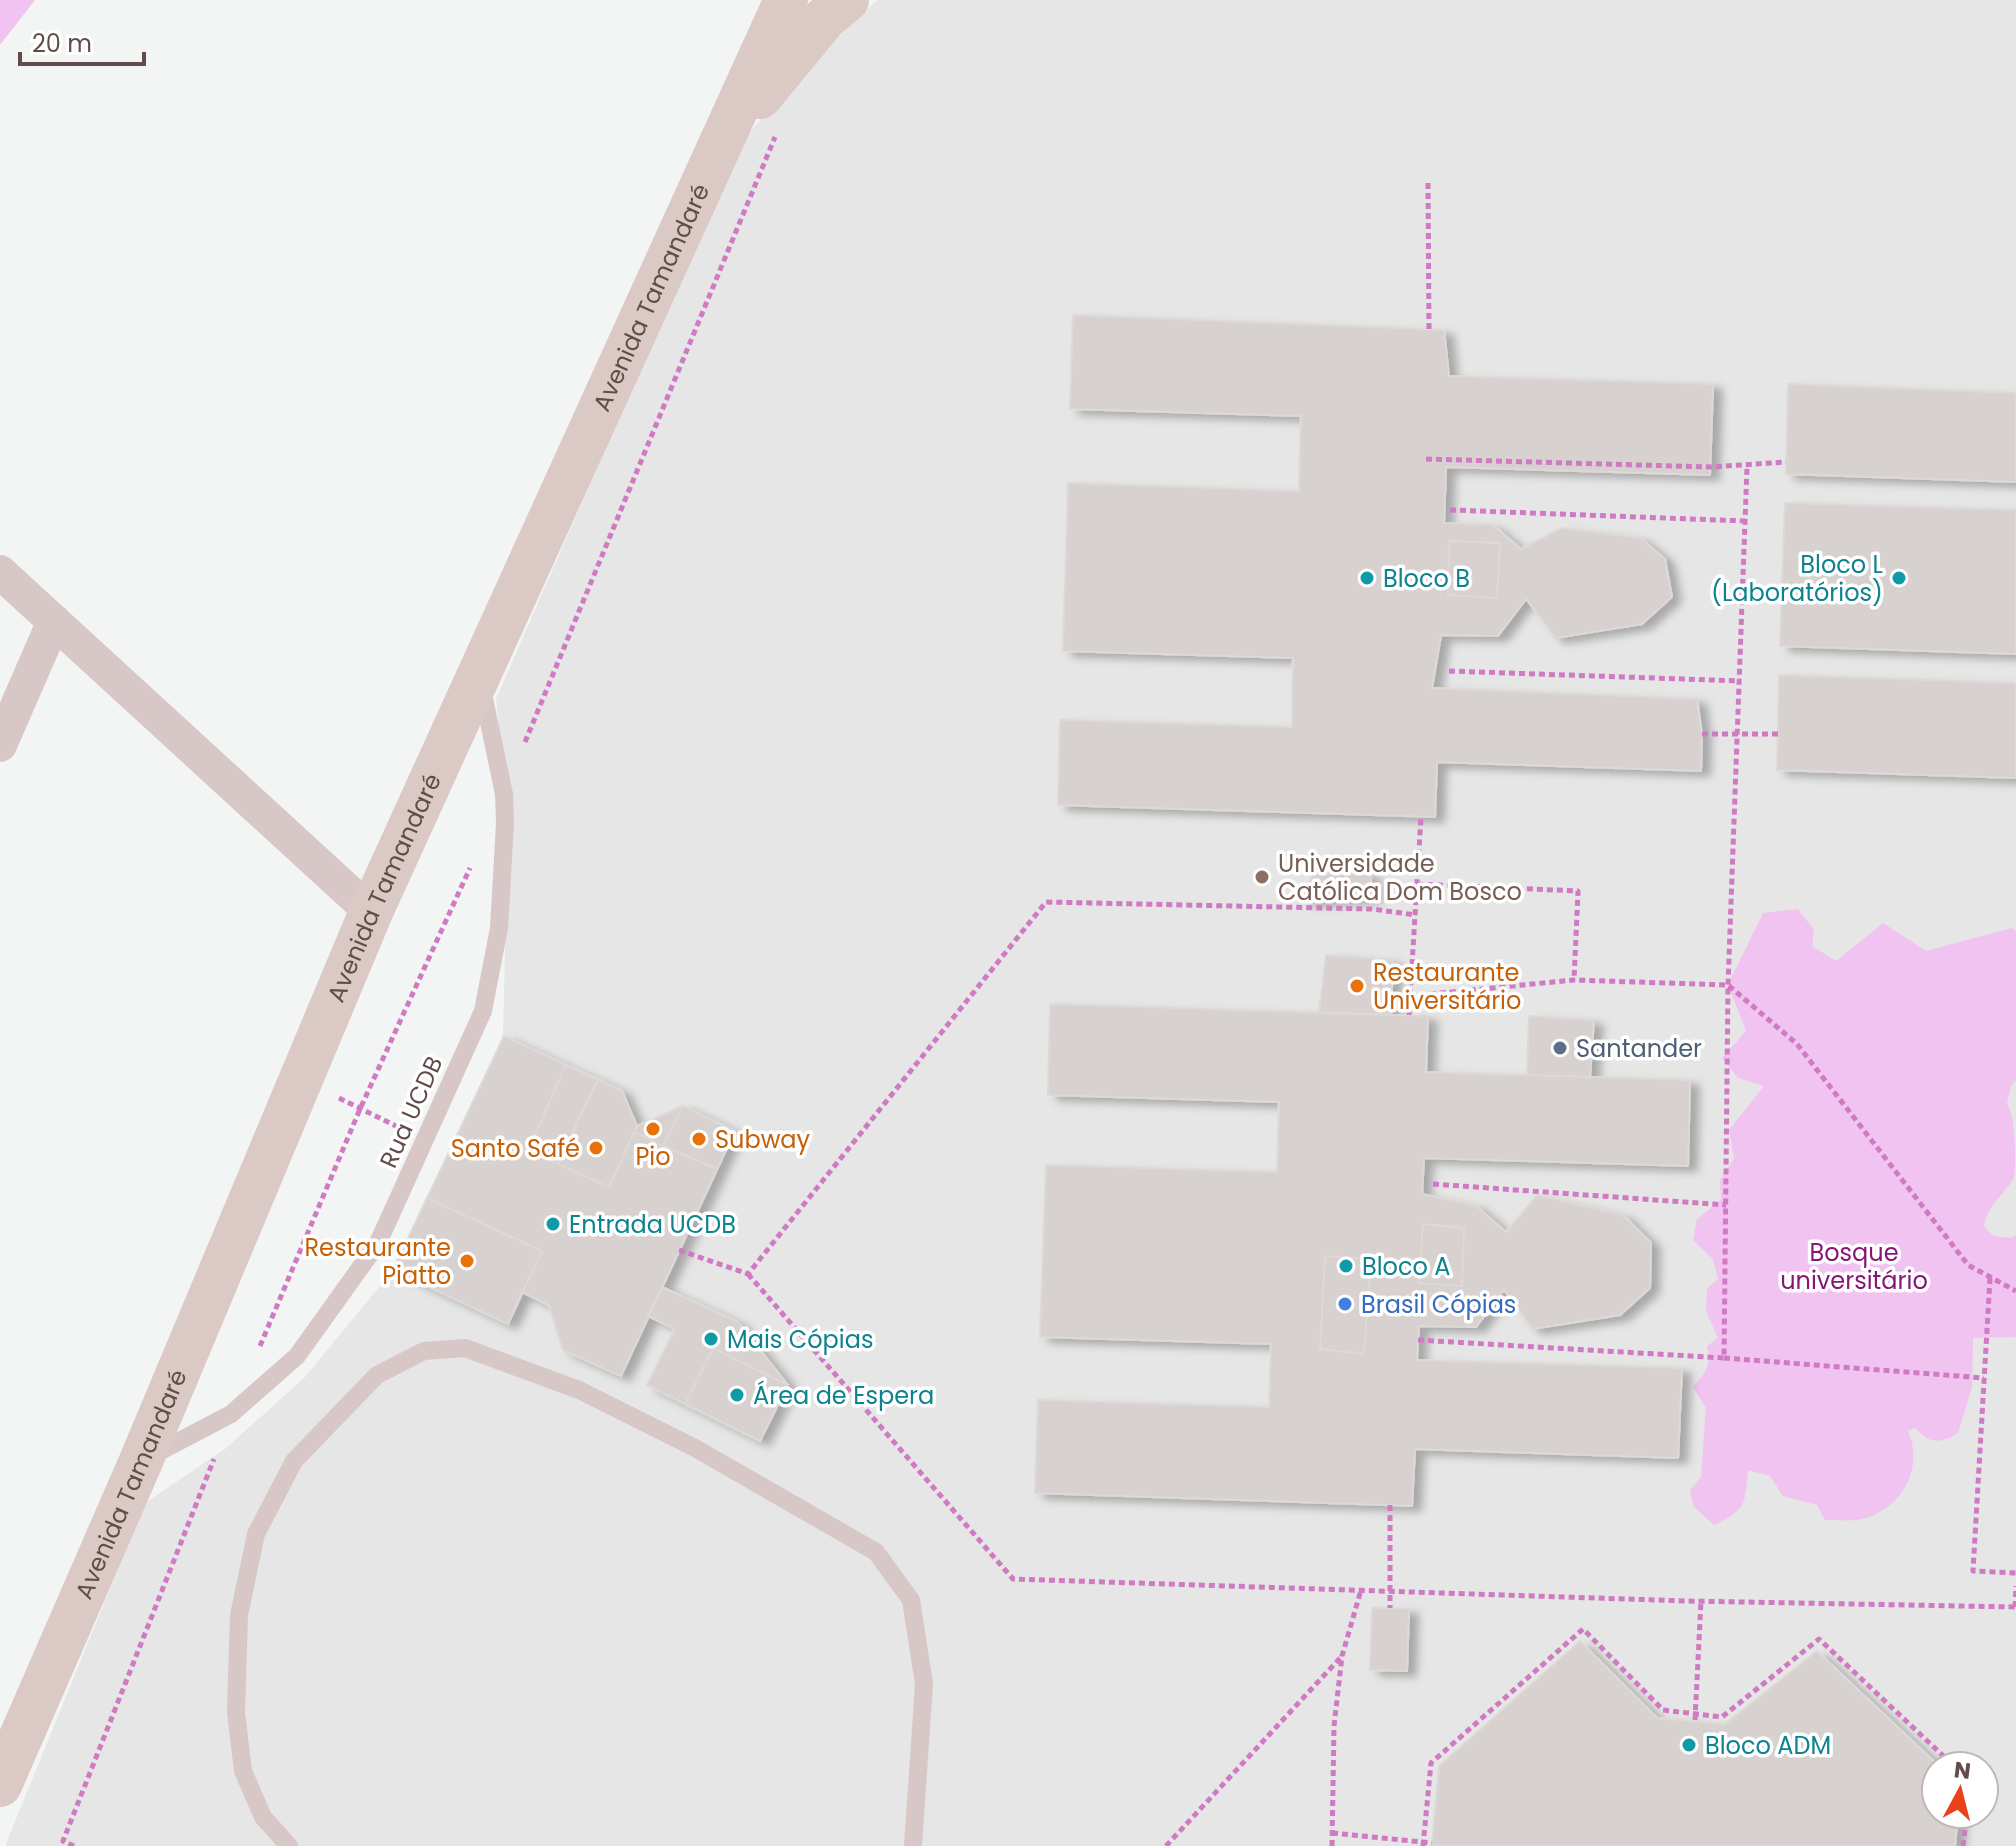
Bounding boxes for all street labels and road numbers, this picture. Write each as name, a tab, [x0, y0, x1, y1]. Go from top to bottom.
street label: Avenida Tamandaré	[585, 178, 717, 416]
street label: Avenida Tamandaré	[319, 768, 448, 1007]
street label: Rua UCDB	[372, 1051, 450, 1173]
street label: Avenida Tamandaré	[67, 1364, 194, 1604]

